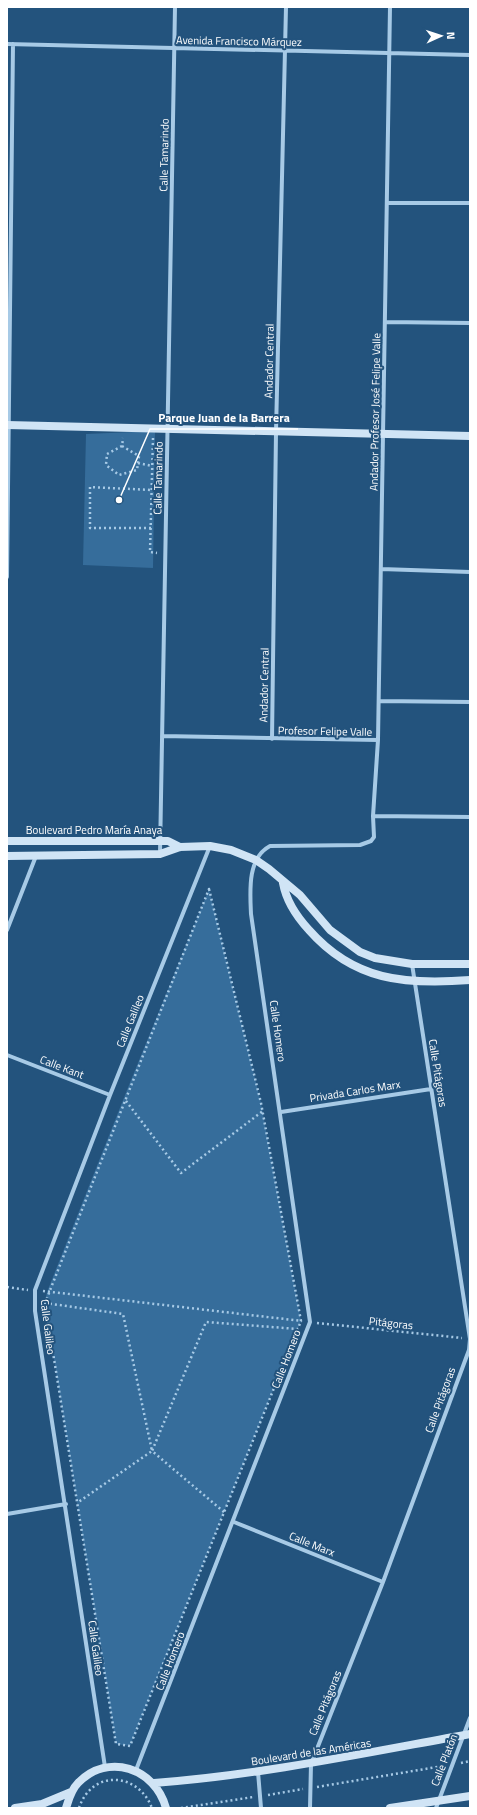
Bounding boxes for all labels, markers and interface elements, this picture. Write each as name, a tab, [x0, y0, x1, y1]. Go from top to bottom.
north arrow	[421, 16, 461, 56]
text: N	[443, 31, 459, 40]
street label: Avenida Francisco Márquez	[176, 32, 302, 50]
street label: Calle Tamarindo	[155, 118, 173, 192]
street label: Andador Central	[260, 324, 278, 398]
street label: Andador Profesor José Felipe Valle	[366, 332, 384, 491]
callout: Parque Juan de la Barrera	[150, 405, 298, 429]
text: Parque Juan de la Barrera	[158, 408, 290, 427]
street label: Calle Tamarindo	[149, 441, 167, 515]
street label: Andador Central	[255, 648, 273, 722]
street label: Profesor Felipe Valle	[278, 722, 373, 740]
street label: Boulevard Pedro María Anaya	[26, 822, 163, 838]
street label: Calle Galileo	[112, 992, 148, 1050]
street label: Calle Homero	[266, 999, 290, 1063]
street label: Calle Pitágoras	[425, 1038, 451, 1108]
street label: Calle Kant	[38, 1051, 86, 1083]
street label: Privada Carlos Marx	[308, 1076, 402, 1106]
street label: Calle Galileo	[37, 1298, 59, 1356]
street label: Pitágoras	[368, 1313, 414, 1333]
street label: Calle Homero	[267, 1327, 305, 1391]
street label: Calle Pitágoras	[421, 1365, 459, 1435]
street label: Calle Marx	[287, 1528, 337, 1560]
street label: Calle Galileo	[84, 1619, 108, 1677]
street label: Calle Homero	[151, 1629, 189, 1693]
street label: Calle Pitágoras	[305, 1668, 345, 1738]
street label: Calle Platón	[427, 1732, 461, 1788]
street label: Boulevard de las Américas	[250, 1735, 372, 1769]

